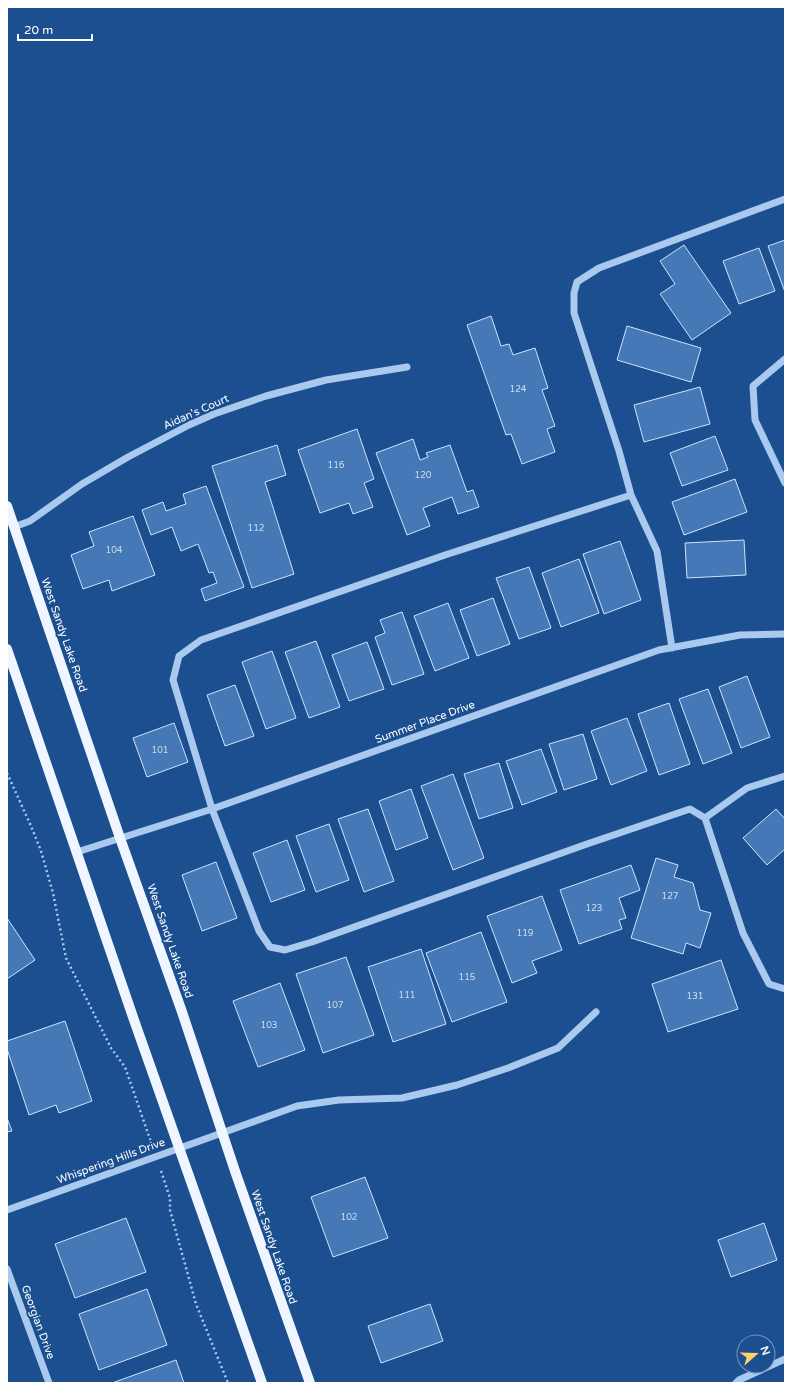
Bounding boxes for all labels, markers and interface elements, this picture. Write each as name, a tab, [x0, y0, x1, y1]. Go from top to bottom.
scale bar	[18, 16, 92, 42]
text: 20 m	[24, 23, 53, 37]
house number: 124	[510, 384, 527, 395]
street label: Aidan's Court	[161, 392, 231, 432]
house number: 116	[328, 460, 345, 471]
house number: 120	[415, 470, 432, 481]
house number: 112	[248, 523, 264, 534]
house number: 104	[106, 545, 123, 556]
street label: West Sandy Lake Road	[38, 576, 90, 694]
street label: Summer Place Drive	[373, 698, 477, 746]
house number: 101	[152, 745, 168, 756]
street label: West Sandy Lake Road	[144, 882, 196, 1000]
house number: 127	[662, 891, 679, 902]
house number: 123	[586, 903, 602, 914]
house number: 119	[517, 928, 534, 939]
house number: 115	[459, 972, 476, 983]
house number: 111	[399, 990, 415, 1001]
house number: 131	[687, 991, 703, 1002]
house number: 107	[327, 1000, 344, 1011]
house number: 103	[261, 1020, 277, 1031]
street label: Whispering Hills Drive	[55, 1135, 167, 1187]
street label: West Sandy Lake Road	[248, 1188, 300, 1306]
house number: 102	[341, 1212, 357, 1223]
street label: Georgian Drive	[19, 1283, 57, 1361]
north arrow	[736, 1334, 776, 1374]
text: N	[757, 1344, 773, 1357]

